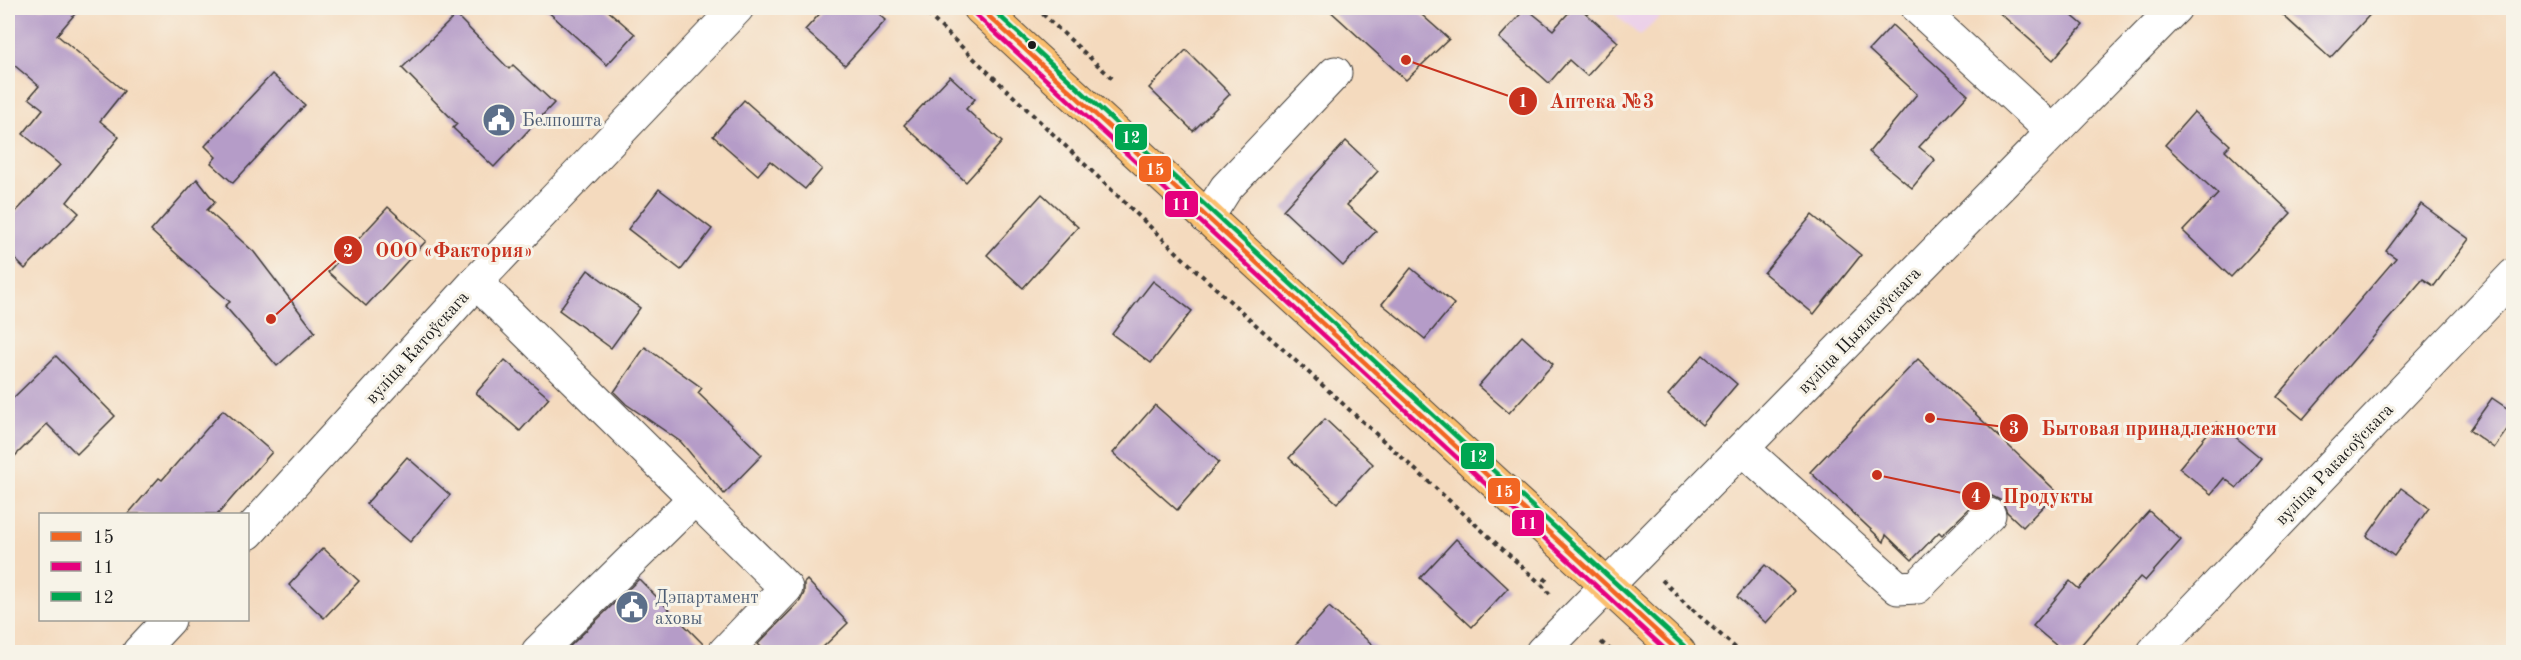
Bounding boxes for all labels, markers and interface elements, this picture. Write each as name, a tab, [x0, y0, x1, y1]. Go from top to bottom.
unlabelled marker	[1026, 39, 1038, 51]
callout: Аптека №3	[1508, 82, 1666, 120]
text: 1	[1518, 93, 1528, 111]
text: Аптека №3	[1550, 93, 1654, 113]
public building icon: Белпошта	[481, 102, 517, 138]
place label: Белпошта	[522, 112, 602, 130]
line badge: 12	[1114, 123, 1148, 151]
text: 12	[1122, 131, 1140, 147]
line badge: 15	[1138, 155, 1172, 183]
text: 15	[1146, 163, 1164, 179]
line badge: 11	[1164, 190, 1199, 218]
text: 11	[1172, 198, 1190, 214]
callout: ООО «Фактория»	[333, 231, 545, 269]
text: ООО «Фактория»	[375, 242, 533, 262]
text: 2	[343, 243, 353, 261]
street label: вуліца Цыялкоўскага	[1795, 264, 1925, 397]
street label: вуліца Катоўскага	[363, 288, 473, 407]
street label: вуліца Ракасоўскага	[2272, 400, 2397, 529]
callout: Бытовая принадлежности	[1999, 409, 2289, 447]
text: 3	[2009, 420, 2019, 438]
text: Бытовая принадлежности	[2041, 420, 2277, 440]
line badge: 12	[1460, 442, 1495, 470]
text: 12	[1469, 450, 1487, 466]
line badge: 15	[1487, 477, 1521, 505]
callout: Продукты	[1961, 477, 2106, 515]
text: 15	[1495, 485, 1513, 501]
text: 4	[1971, 488, 1981, 506]
text: Продукты	[2002, 488, 2094, 508]
line badge: 11	[1511, 509, 1545, 537]
legend	[39, 513, 249, 621]
text: 11	[1519, 517, 1537, 533]
text: 15	[93, 529, 114, 547]
text: 11	[93, 559, 114, 577]
text: 12	[93, 589, 114, 607]
public building icon: Дэпартамент аховы	[614, 589, 650, 625]
place label: Дэпартамент аховы	[655, 589, 759, 628]

